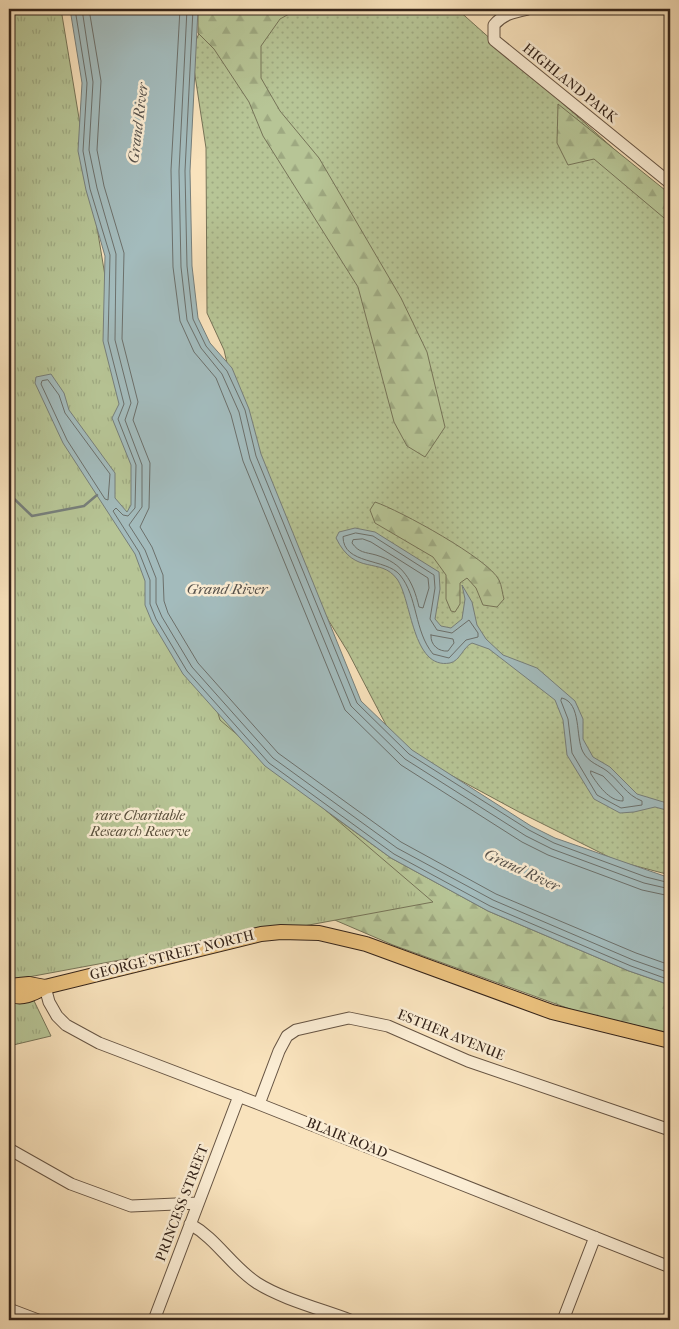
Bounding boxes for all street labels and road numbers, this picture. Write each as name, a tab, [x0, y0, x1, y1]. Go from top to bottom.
street label: HIGHLAND PARK	[519, 40, 621, 127]
street label: GEORGE STREET NORTH	[88, 926, 256, 984]
street label: ESTHER AVENUE	[395, 1006, 507, 1064]
street label: BLAIR ROAD	[304, 1114, 390, 1162]
street label: PRINCESS STREET	[152, 1142, 212, 1264]

